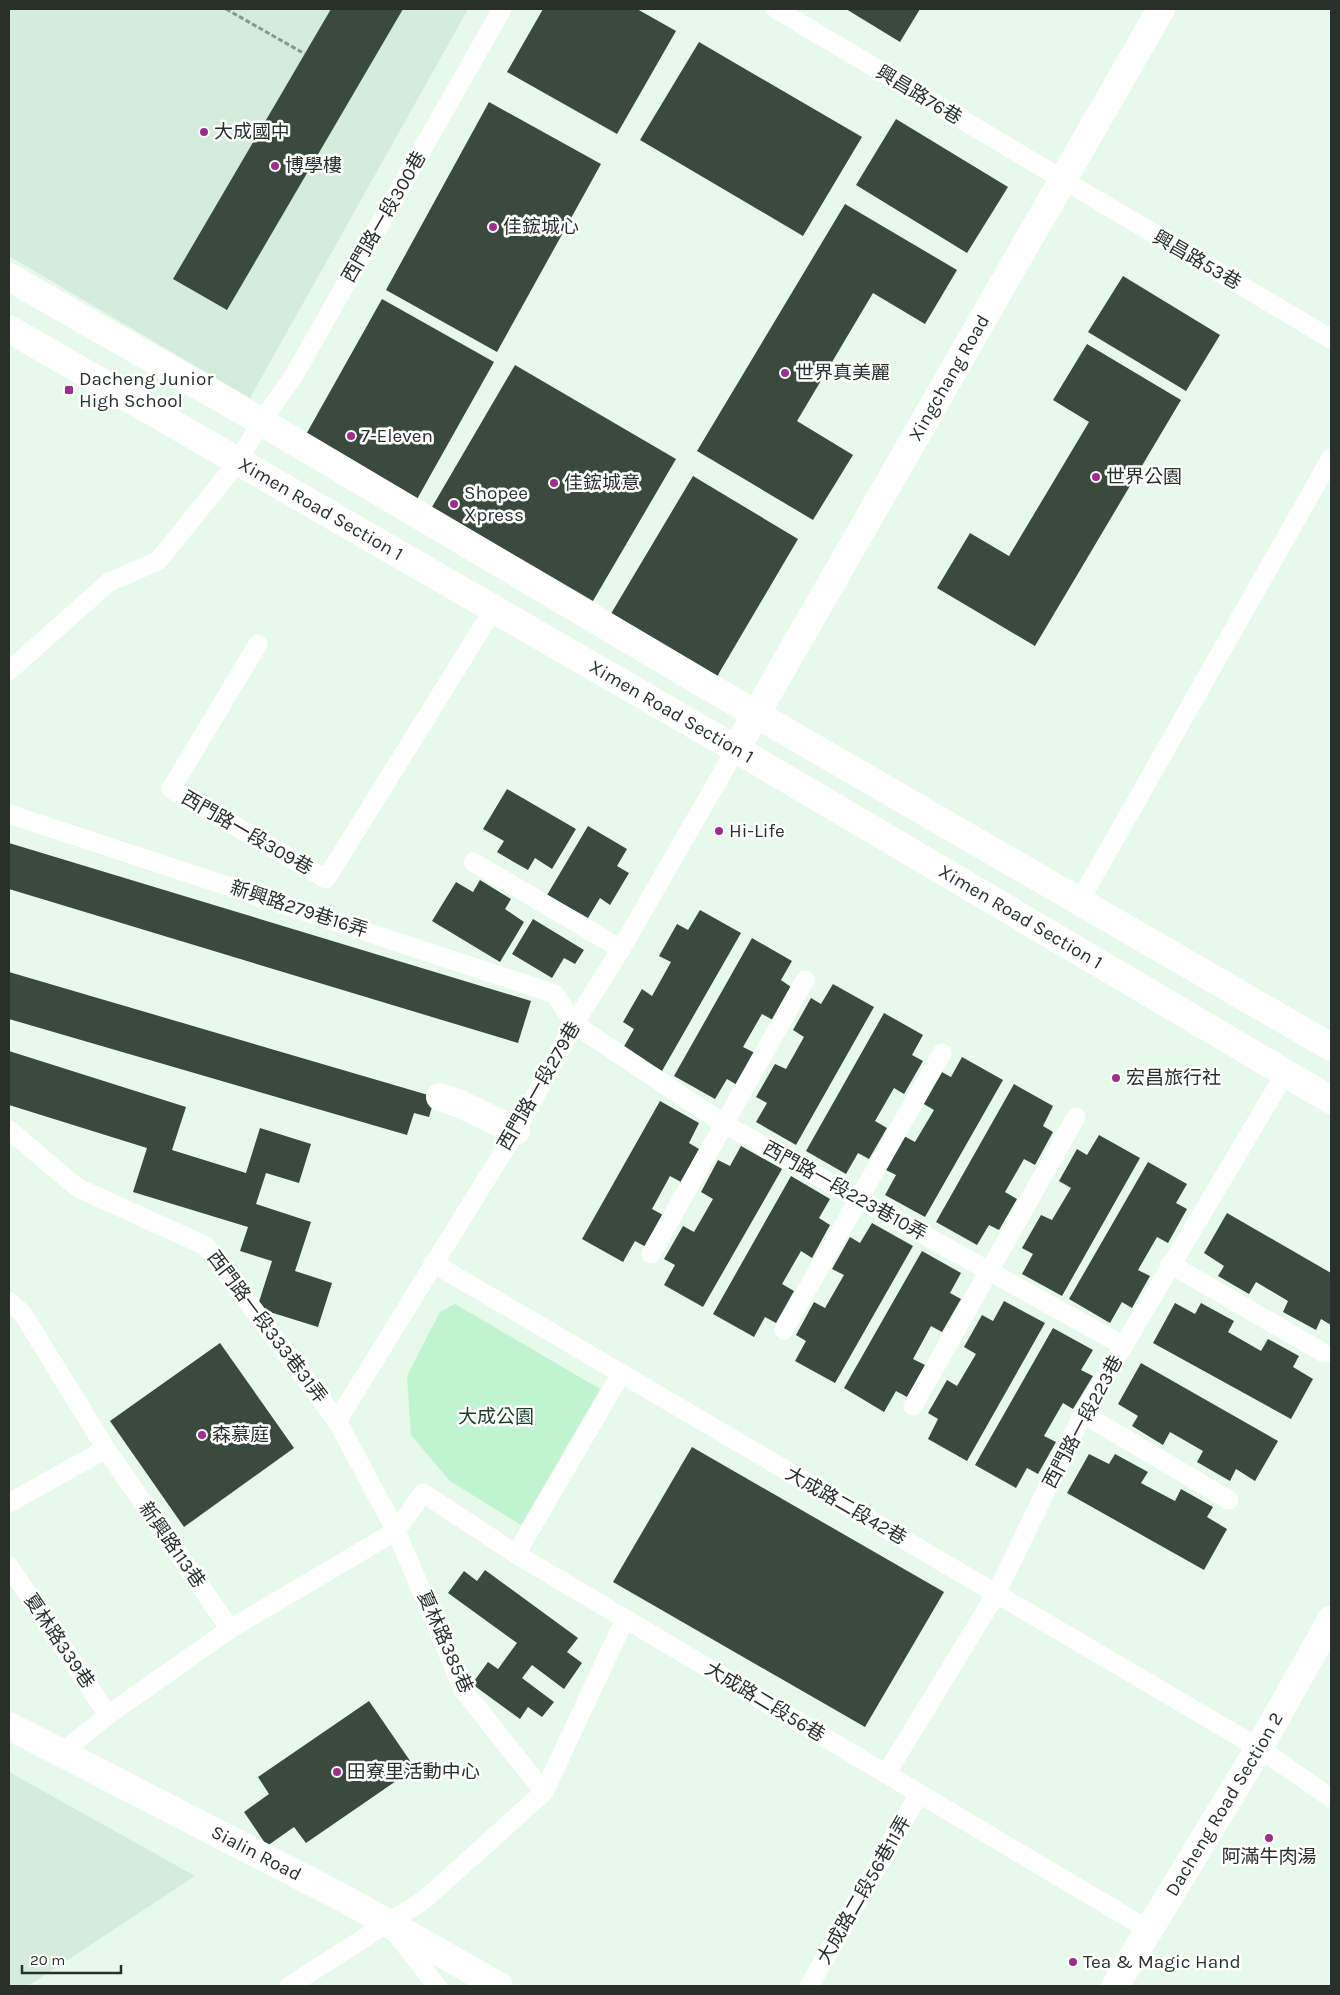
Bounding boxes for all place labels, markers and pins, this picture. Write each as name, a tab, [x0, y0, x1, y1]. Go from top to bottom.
place label: 大成國中	[214, 121, 290, 143]
marker: 大成國中	[198, 126, 210, 138]
place label: 博學樓	[285, 155, 342, 177]
marker: 博學樓	[269, 160, 281, 172]
place label: 佳鋐城心	[503, 216, 579, 238]
marker: 佳鋐城心	[487, 221, 499, 233]
place label: 世界真美麗	[795, 362, 890, 384]
marker: 世界真美麗	[779, 367, 791, 379]
place label: Dacheng Junior High School	[79, 368, 213, 412]
marker: Dacheng Junior High School	[63, 384, 75, 396]
place label: 7-Eleven	[361, 425, 433, 447]
marker: 7-Eleven	[345, 430, 357, 442]
place label: 世界公園	[1106, 466, 1182, 488]
marker: 世界公園	[1090, 471, 1102, 483]
place label: 佳鋐城意	[564, 472, 640, 494]
marker: 佳鋐城意	[548, 477, 560, 489]
place label: Shopee Xpress	[464, 482, 528, 526]
marker: Shopee Xpress	[448, 498, 460, 510]
place label: Hi-Life	[729, 820, 785, 842]
marker: Hi-Life	[713, 825, 725, 837]
place label: 宏昌旅行社	[1126, 1067, 1221, 1089]
marker: 宏昌旅行社	[1110, 1072, 1122, 1084]
place label: 森慕庭	[212, 1424, 269, 1446]
marker: 森慕庭	[196, 1429, 208, 1441]
place label: 田寮里活動中心	[347, 1761, 480, 1783]
marker: 田寮里活動中心	[331, 1766, 343, 1778]
marker: 阿滿牛肉湯	[1263, 1832, 1275, 1844]
place label: 阿滿牛肉湯	[1221, 1846, 1317, 1868]
place label: Tea & Magic Hand	[1083, 1951, 1241, 1973]
marker: Tea & Magic Hand	[1067, 1956, 1079, 1968]

